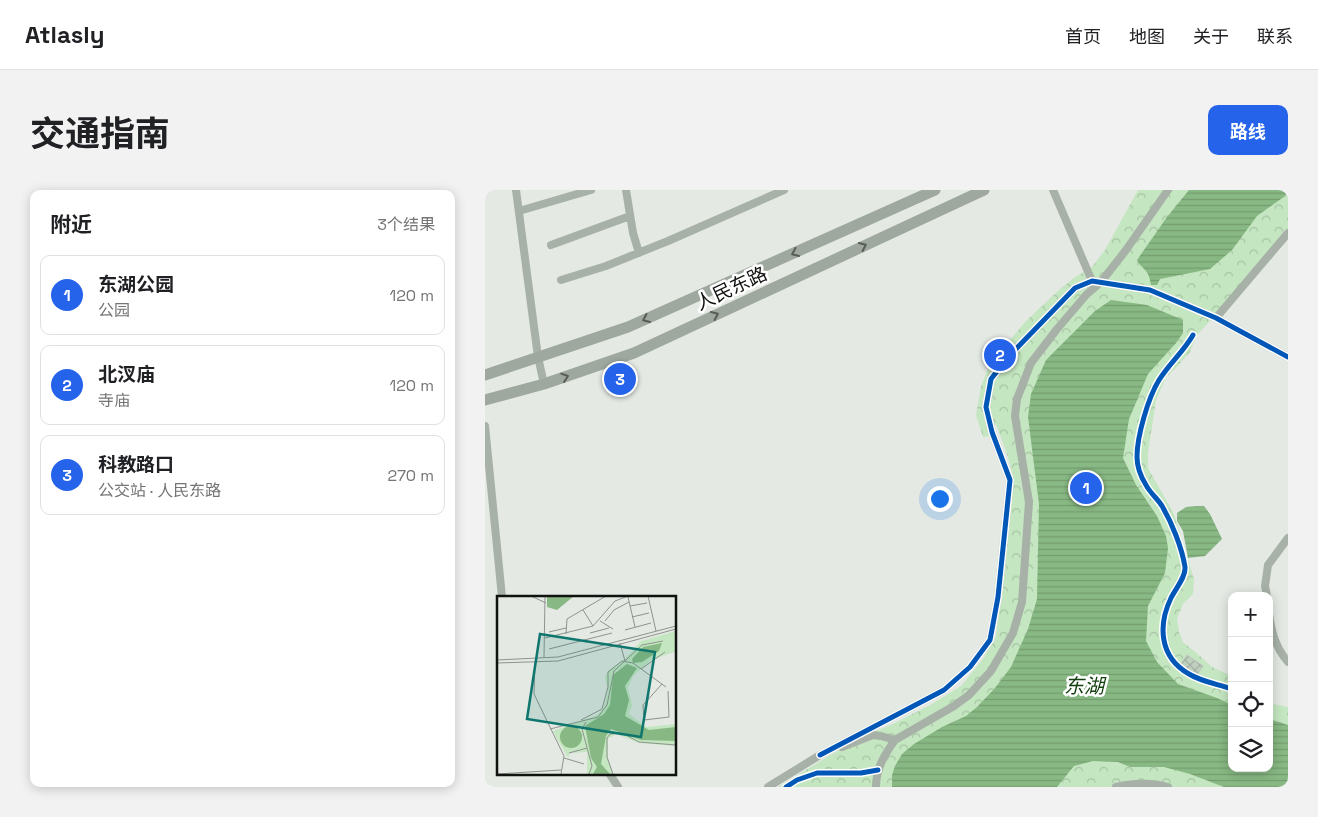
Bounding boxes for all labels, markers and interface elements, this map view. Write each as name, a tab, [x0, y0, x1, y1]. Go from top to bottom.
text: Atlasly	[25, 19, 104, 50]
text: 首页	[1065, 25, 1101, 48]
text: 地图	[1129, 25, 1165, 48]
text: 关于	[1193, 25, 1229, 48]
text: 联系	[1257, 25, 1293, 48]
button: 路线	[1208, 105, 1288, 155]
text: 交通指南	[30, 112, 170, 156]
text: 附近	[50, 211, 92, 238]
text: 3个结果	[377, 214, 435, 235]
one-way arrow	[858, 242, 867, 253]
one-way arrow	[791, 246, 800, 257]
street label: 人民东路	[691, 261, 771, 316]
text: 东湖公园	[98, 272, 174, 297]
text: 1	[63, 285, 71, 306]
text: 120 m	[390, 285, 434, 306]
text: 公园	[98, 300, 130, 321]
one-way arrow	[710, 311, 719, 321]
one-way arrow	[642, 313, 651, 323]
pin: 2	[984, 336, 1016, 374]
pin: 3	[604, 360, 636, 398]
text: 北汊庙	[98, 362, 155, 387]
one-way arrow	[561, 372, 569, 382]
text: 2	[62, 375, 72, 396]
text: 120 m	[390, 375, 434, 396]
text: 寺庙	[98, 390, 130, 411]
text: 科教路口	[98, 452, 174, 477]
text: 3	[62, 465, 72, 486]
text: 270 m	[387, 465, 434, 486]
pin: 1	[1070, 469, 1102, 507]
text: 公交站 · 人民东路	[98, 480, 221, 501]
your location	[927, 486, 953, 512]
map controls	[1228, 592, 1273, 772]
button: +	[1228, 592, 1273, 637]
inset map	[497, 596, 676, 774]
button: −	[1228, 637, 1273, 682]
water label: 东湖	[1064, 673, 1107, 699]
button: locate	[1228, 682, 1273, 727]
button: layers	[1228, 727, 1273, 772]

